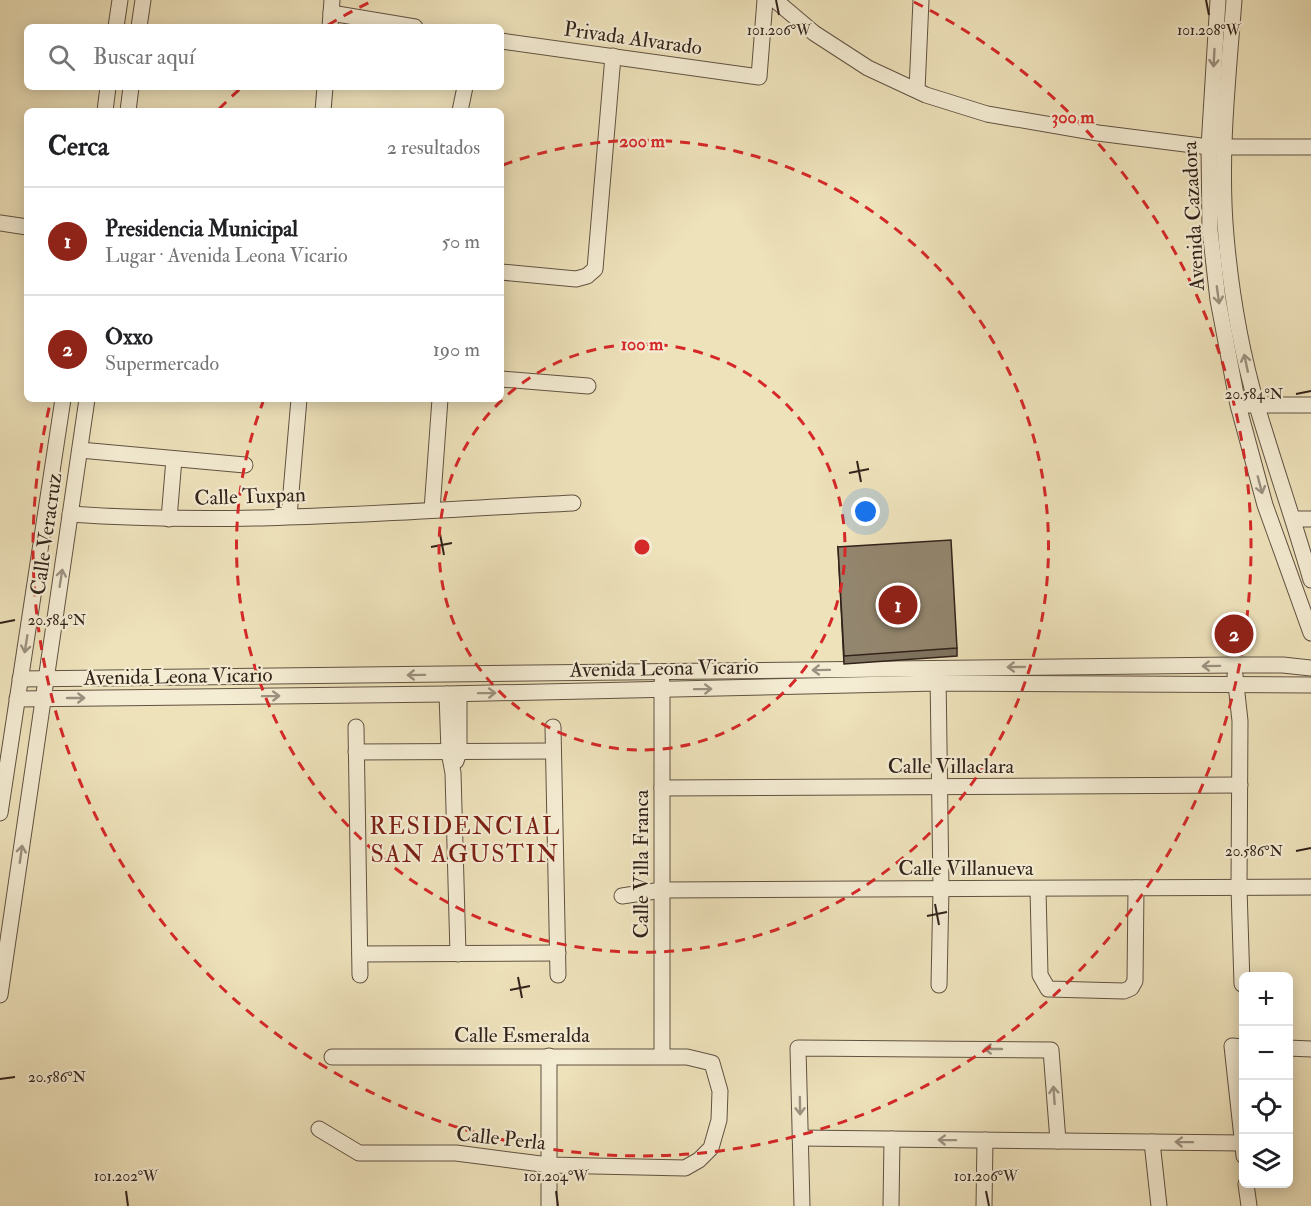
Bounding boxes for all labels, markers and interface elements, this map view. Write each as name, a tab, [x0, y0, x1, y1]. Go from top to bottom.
street label: Privada Alvarado	[562, 15, 704, 62]
text: 101.206°W	[747, 21, 812, 40]
text: 101.208°W	[1177, 21, 1242, 40]
search box	[24, 24, 504, 90]
icon: search	[45, 41, 78, 74]
text: Buscar aquí	[93, 43, 195, 71]
one-way arrow	[1209, 48, 1220, 68]
text: 300 m	[1051, 106, 1096, 129]
text: 200 m	[619, 130, 666, 153]
text: Cerca	[48, 131, 109, 163]
text: 2 resultados	[387, 135, 480, 160]
street label: Avenida Cazadora	[1176, 140, 1211, 292]
text: Presidencia Municipal	[105, 215, 298, 243]
text: 1	[64, 229, 71, 254]
text: 50 m	[441, 229, 480, 254]
text: Lugar · Avenida Leona Vicario	[105, 243, 348, 268]
one-way arrow	[1212, 284, 1223, 304]
text: Oxxo	[105, 323, 153, 351]
text: 100 m	[621, 333, 664, 356]
text: 2	[62, 337, 73, 362]
text: 190 m	[433, 337, 480, 362]
text: Supermercado	[105, 351, 219, 376]
one-way arrow	[1240, 353, 1252, 372]
text: 20.584°N	[1225, 385, 1284, 404]
street label: Calle Veracruz	[25, 471, 68, 597]
one-way arrow	[1255, 475, 1266, 494]
street label: Calle Tuxpan	[194, 481, 306, 512]
your location	[851, 497, 880, 526]
centre of rings	[632, 537, 652, 557]
one-way arrow	[56, 569, 67, 588]
pin: 1	[878, 582, 918, 628]
text: 20.584°N	[28, 611, 87, 630]
pin: 2	[1214, 612, 1254, 656]
one-way arrow	[20, 633, 31, 653]
street label: Avenida Leona Vicario	[568, 653, 759, 684]
one-way arrow	[1201, 660, 1221, 671]
street label: Avenida Leona Vicario	[82, 661, 273, 692]
one-way arrow	[1006, 661, 1026, 673]
one-way arrow	[811, 664, 831, 676]
one-way arrow	[406, 669, 426, 681]
one-way arrow	[692, 683, 712, 694]
one-way arrow	[476, 687, 496, 699]
one-way arrow	[260, 690, 280, 702]
one-way arrow	[65, 692, 85, 704]
street label: Calle Villaclara	[888, 753, 1015, 780]
street label: Calle Villa Franca	[628, 789, 655, 938]
district label: RESIDENCIAL SAN AGUSTIN	[369, 811, 561, 870]
text: 20.586°N	[1225, 842, 1283, 861]
one-way arrow	[15, 845, 26, 864]
street label: Calle Villanueva	[898, 855, 1034, 882]
map controls	[1239, 972, 1293, 1188]
button: +	[1239, 972, 1293, 1026]
street label: Calle Esmeralda	[454, 1022, 590, 1049]
button: −	[1239, 1026, 1293, 1080]
one-way arrow	[983, 1043, 1003, 1055]
text: 20.586°N	[28, 1068, 86, 1087]
button: locate	[1239, 1080, 1293, 1134]
one-way arrow	[1049, 1086, 1060, 1106]
one-way arrow	[794, 1096, 805, 1116]
street label: Calle Perla	[455, 1120, 548, 1157]
one-way arrow	[937, 1134, 957, 1145]
button: layers	[1239, 1134, 1293, 1188]
one-way arrow	[1174, 1136, 1194, 1148]
text: 101.202°W	[94, 1167, 159, 1186]
text: 101.204°W	[523, 1167, 589, 1186]
text: 101.206°W	[954, 1167, 1019, 1186]

